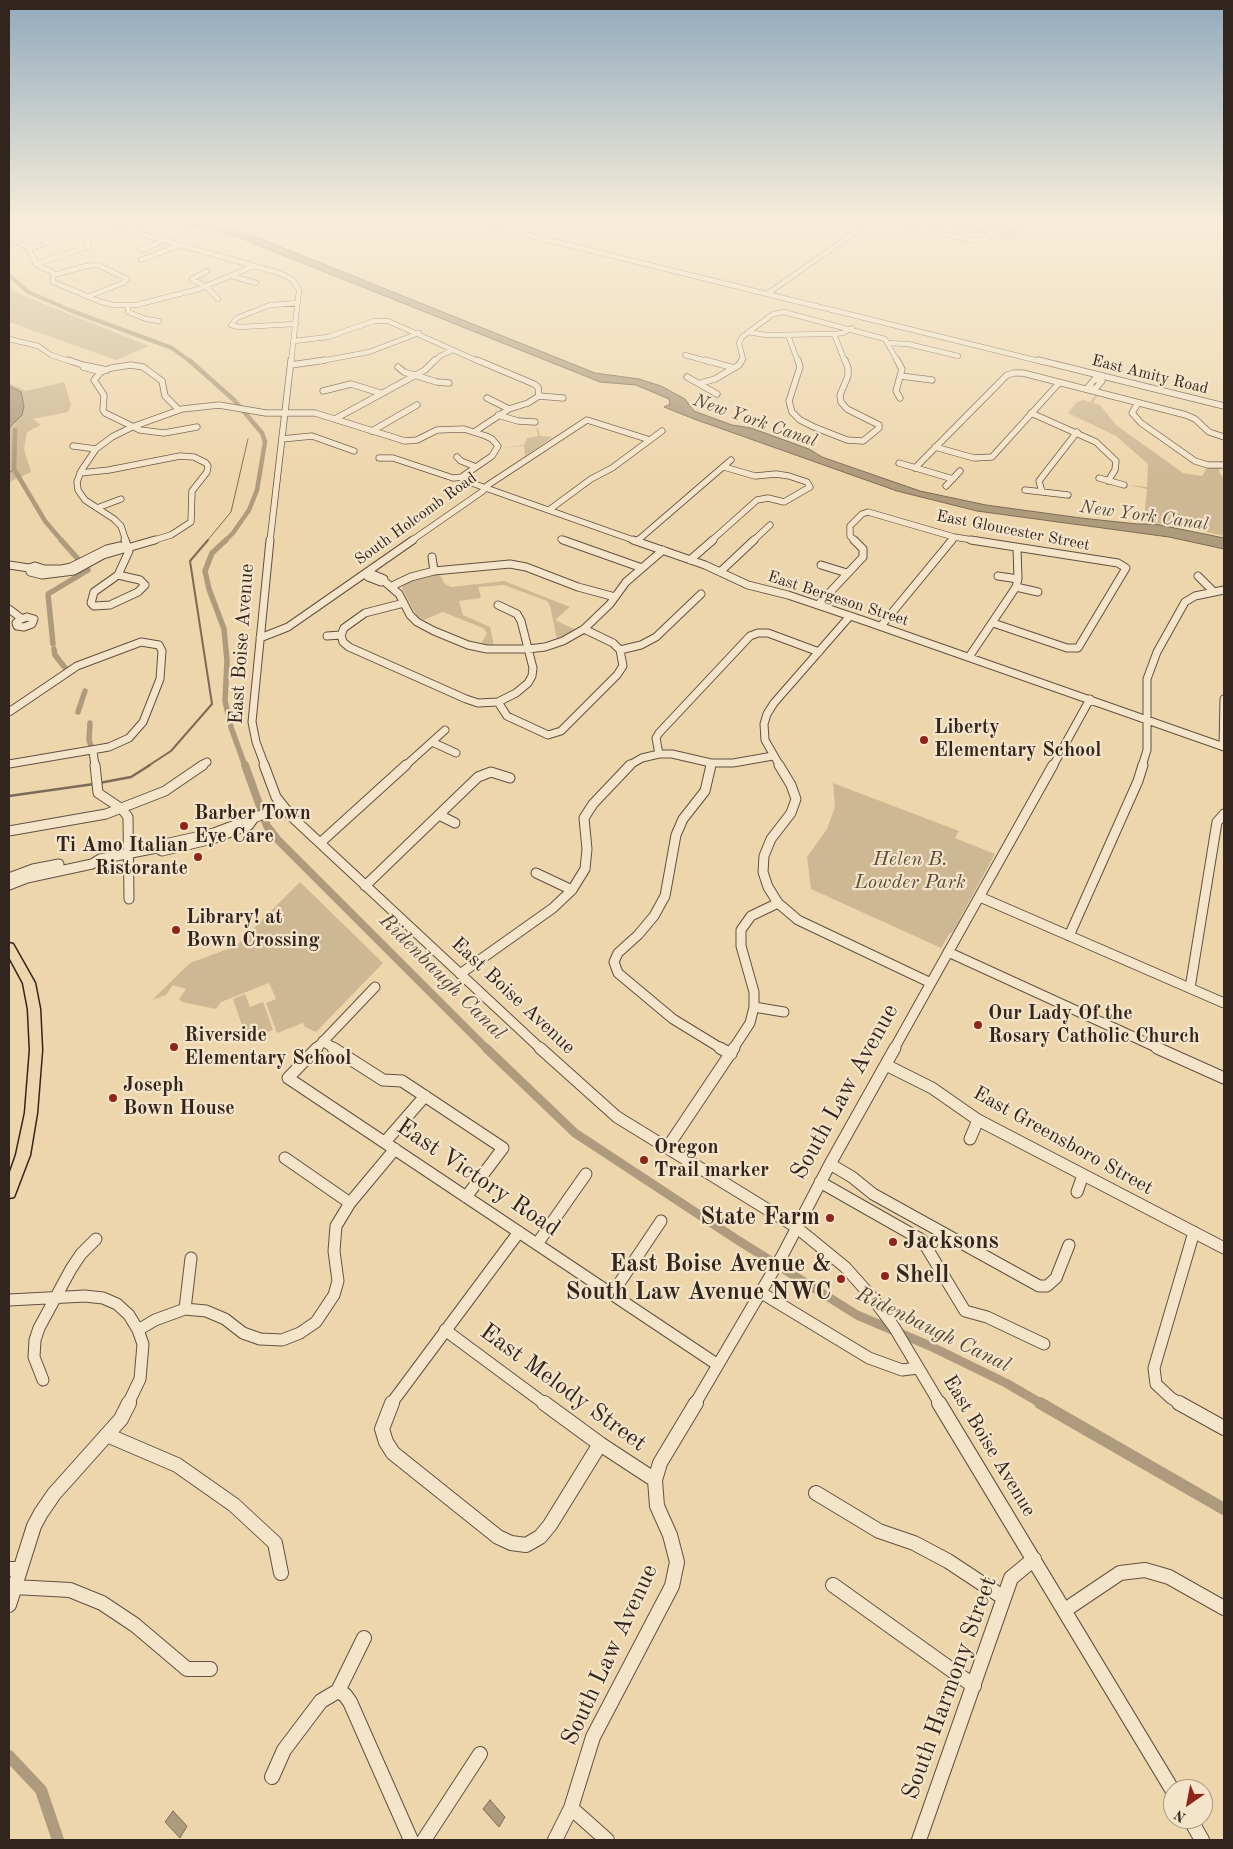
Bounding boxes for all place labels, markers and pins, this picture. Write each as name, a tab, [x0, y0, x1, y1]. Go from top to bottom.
place label: Liberty Elementary School	[934, 716, 1101, 763]
marker: Liberty Elementary School	[918, 734, 930, 746]
place label: Barber Town Eye Care	[194, 802, 311, 849]
marker: Barber Town Eye Care	[178, 820, 190, 832]
place label: Ti Amo Italian Ristorante	[56, 834, 188, 881]
marker: Ti Amo Italian Ristorante	[192, 851, 204, 863]
place label: Library! at Bown Crossing	[186, 906, 319, 953]
marker: Library! at Bown Crossing	[170, 924, 182, 936]
place label: Our Lady Of the Rosary Catholic Church	[988, 1002, 1200, 1049]
marker: Our Lady Of the Rosary Catholic Church	[972, 1019, 984, 1031]
place label: Riverside Elementary School	[184, 1024, 351, 1071]
marker: Riverside Elementary School	[168, 1041, 180, 1053]
place label: Joseph Bown House	[123, 1074, 235, 1121]
marker: Joseph Bown House	[107, 1092, 119, 1104]
place label: Oregon Trail marker	[654, 1136, 769, 1183]
marker: Oregon Trail marker	[638, 1154, 650, 1166]
place label: State Farm	[700, 1204, 820, 1232]
marker: State Farm	[824, 1212, 836, 1224]
place label: Jacksons	[903, 1228, 999, 1256]
marker: Jacksons	[887, 1236, 899, 1248]
place label: East Boise Avenue & South Law Avenue NWC	[566, 1251, 831, 1307]
place label: Shell	[895, 1262, 949, 1290]
marker: Shell	[879, 1270, 891, 1282]
marker: East Boise Avenue & South Law Avenue NWC	[835, 1273, 847, 1285]

